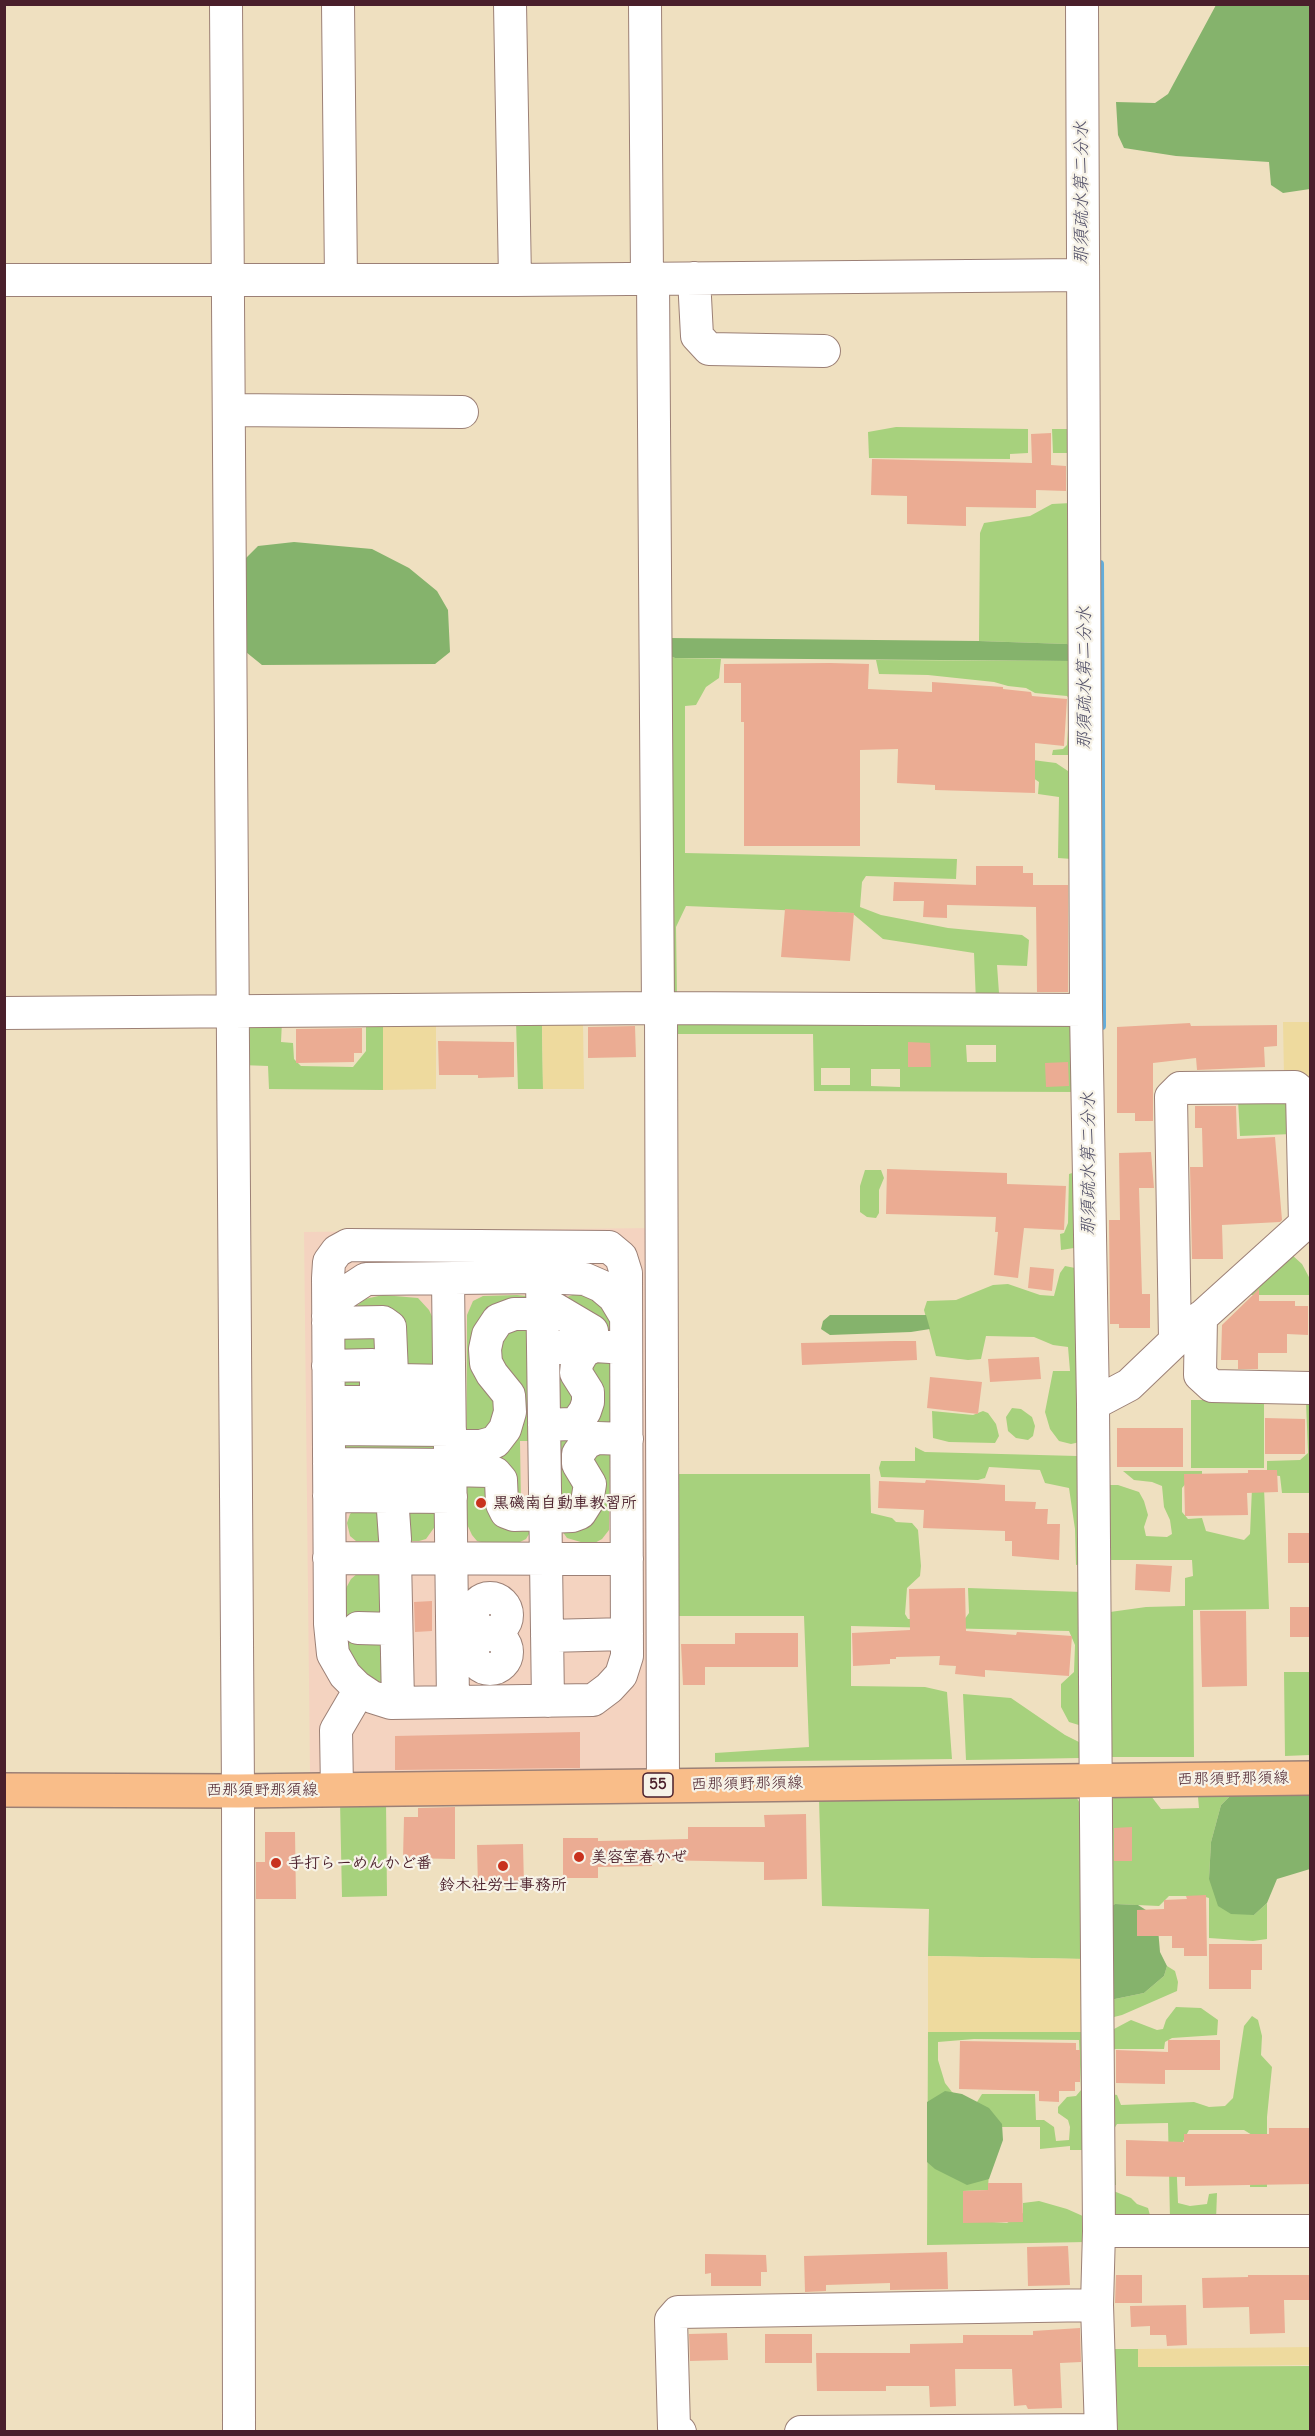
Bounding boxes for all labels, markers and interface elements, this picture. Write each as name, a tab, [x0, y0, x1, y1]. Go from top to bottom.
water label: 那須疏水第二分水	[1071, 121, 1093, 265]
water label: 那須疏水第二分水	[1074, 606, 1096, 750]
water label: 那須疏水第二分水	[1078, 1092, 1100, 1236]
place label: 黒磯南自動車教習所	[493, 1493, 637, 1513]
marker: 黒磯南自動車教習所	[474, 1496, 488, 1510]
street label: 西那須野那須線	[1177, 1768, 1289, 1790]
road number: 55	[643, 1773, 673, 1797]
street label: 西那須野那須線	[691, 1773, 803, 1795]
street label: 西那須野那須線	[206, 1780, 318, 1800]
place label: 美容室春かぜ	[591, 1847, 687, 1867]
marker: 美容室春かぜ	[572, 1850, 586, 1864]
place label: 手打らーめんかど番	[288, 1853, 432, 1873]
marker: 手打らーめんかど番	[269, 1856, 283, 1870]
marker: 鈴木社労士事務所	[496, 1859, 510, 1873]
place label: 鈴木社労士事務所	[439, 1875, 567, 1895]

